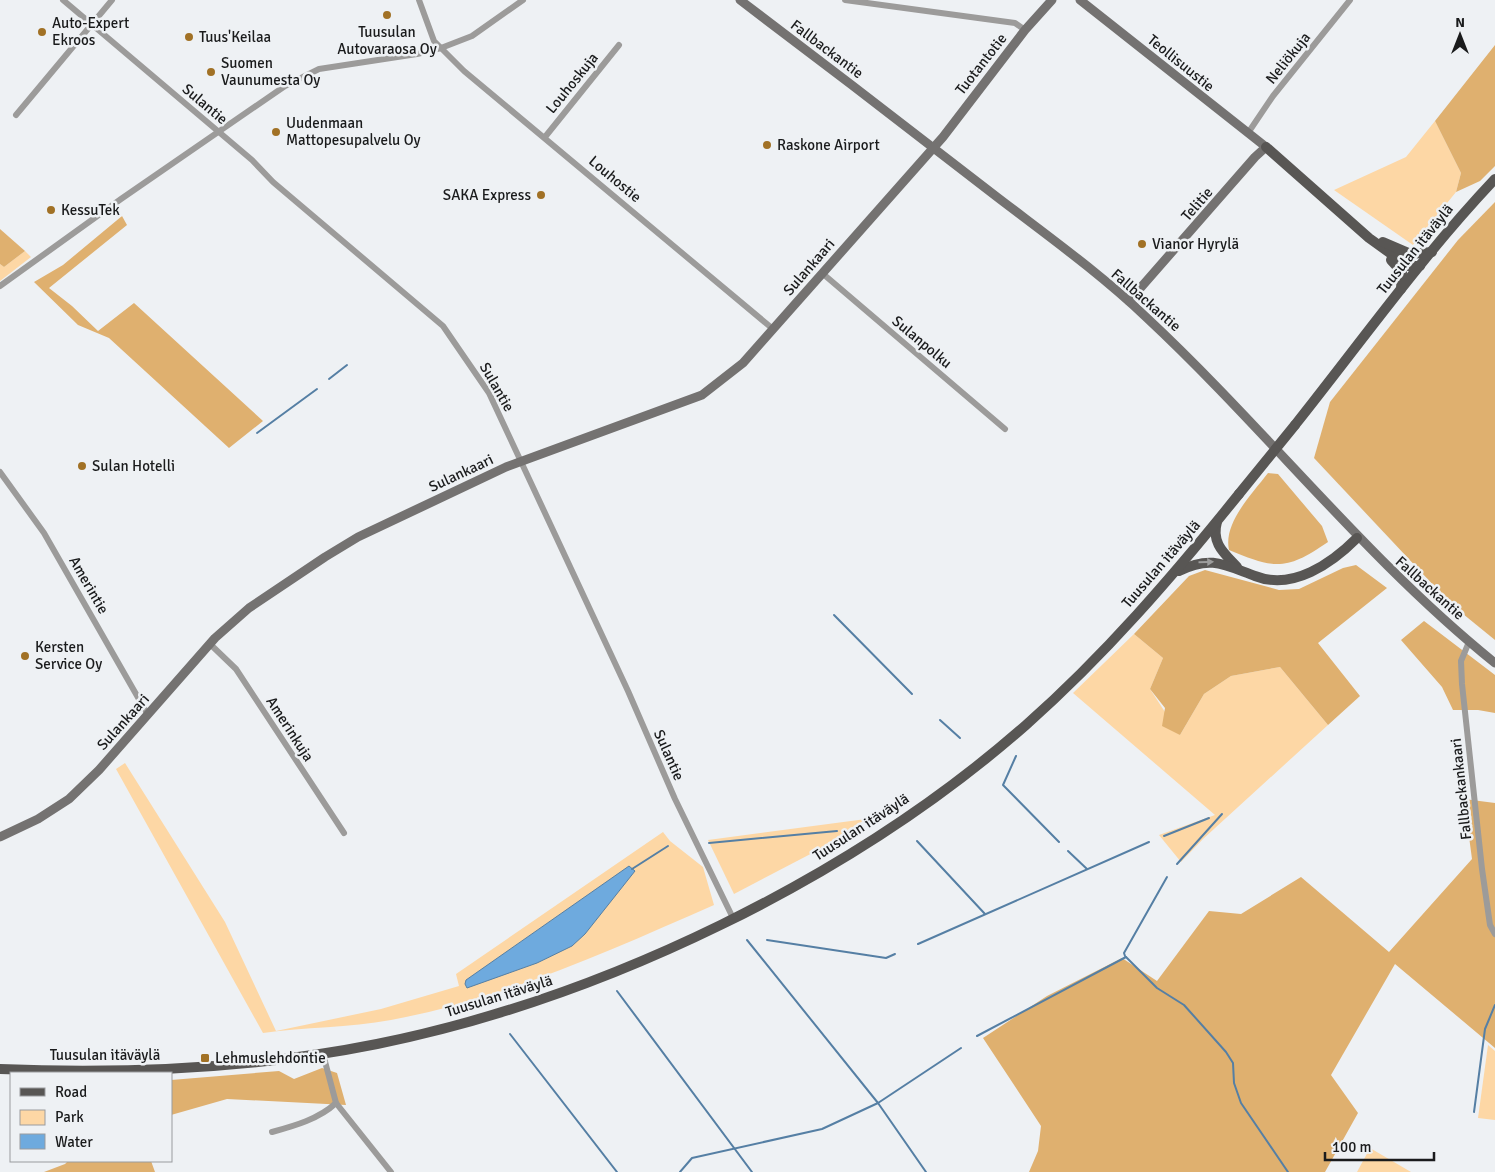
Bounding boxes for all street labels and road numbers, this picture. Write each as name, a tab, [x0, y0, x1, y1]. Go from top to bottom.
street label: Fallbackantie	[787, 16, 867, 82]
street label: Neliökuja	[1262, 29, 1314, 87]
street label: Tuotantotie	[952, 30, 1010, 98]
street label: Teollisuustie	[1144, 31, 1218, 95]
street label: Louhoskuja	[542, 49, 602, 117]
street label: Sulantie	[179, 80, 231, 128]
street label: Louhostie	[585, 152, 645, 206]
street label: Telitie	[1177, 183, 1217, 225]
street label: Tuusulan itäväylä	[1373, 200, 1457, 298]
street label: Sulankaari	[779, 235, 839, 299]
street label: Fallbackantie	[1108, 265, 1184, 335]
street label: Sulanpolku	[888, 312, 956, 372]
street label: Sulantie	[476, 359, 518, 415]
street label: Sulankaari	[426, 450, 496, 496]
street label: Tuusulan itäväylä	[1118, 516, 1204, 612]
street label: Fallbackantie	[1392, 552, 1468, 624]
street label: Amerintie	[65, 553, 113, 617]
street label: Sulankaari	[93, 690, 153, 754]
street label: Amerinkuja	[262, 693, 318, 765]
street label: Sulantie	[650, 727, 688, 783]
street label: Fallbackankaari	[1447, 737, 1475, 841]
street label: Tuusulan itäväylä	[810, 789, 912, 865]
street label: Tuusulan itäväylä	[443, 971, 555, 1021]
street label: Tuusulan itäväylä	[50, 1046, 160, 1064]

